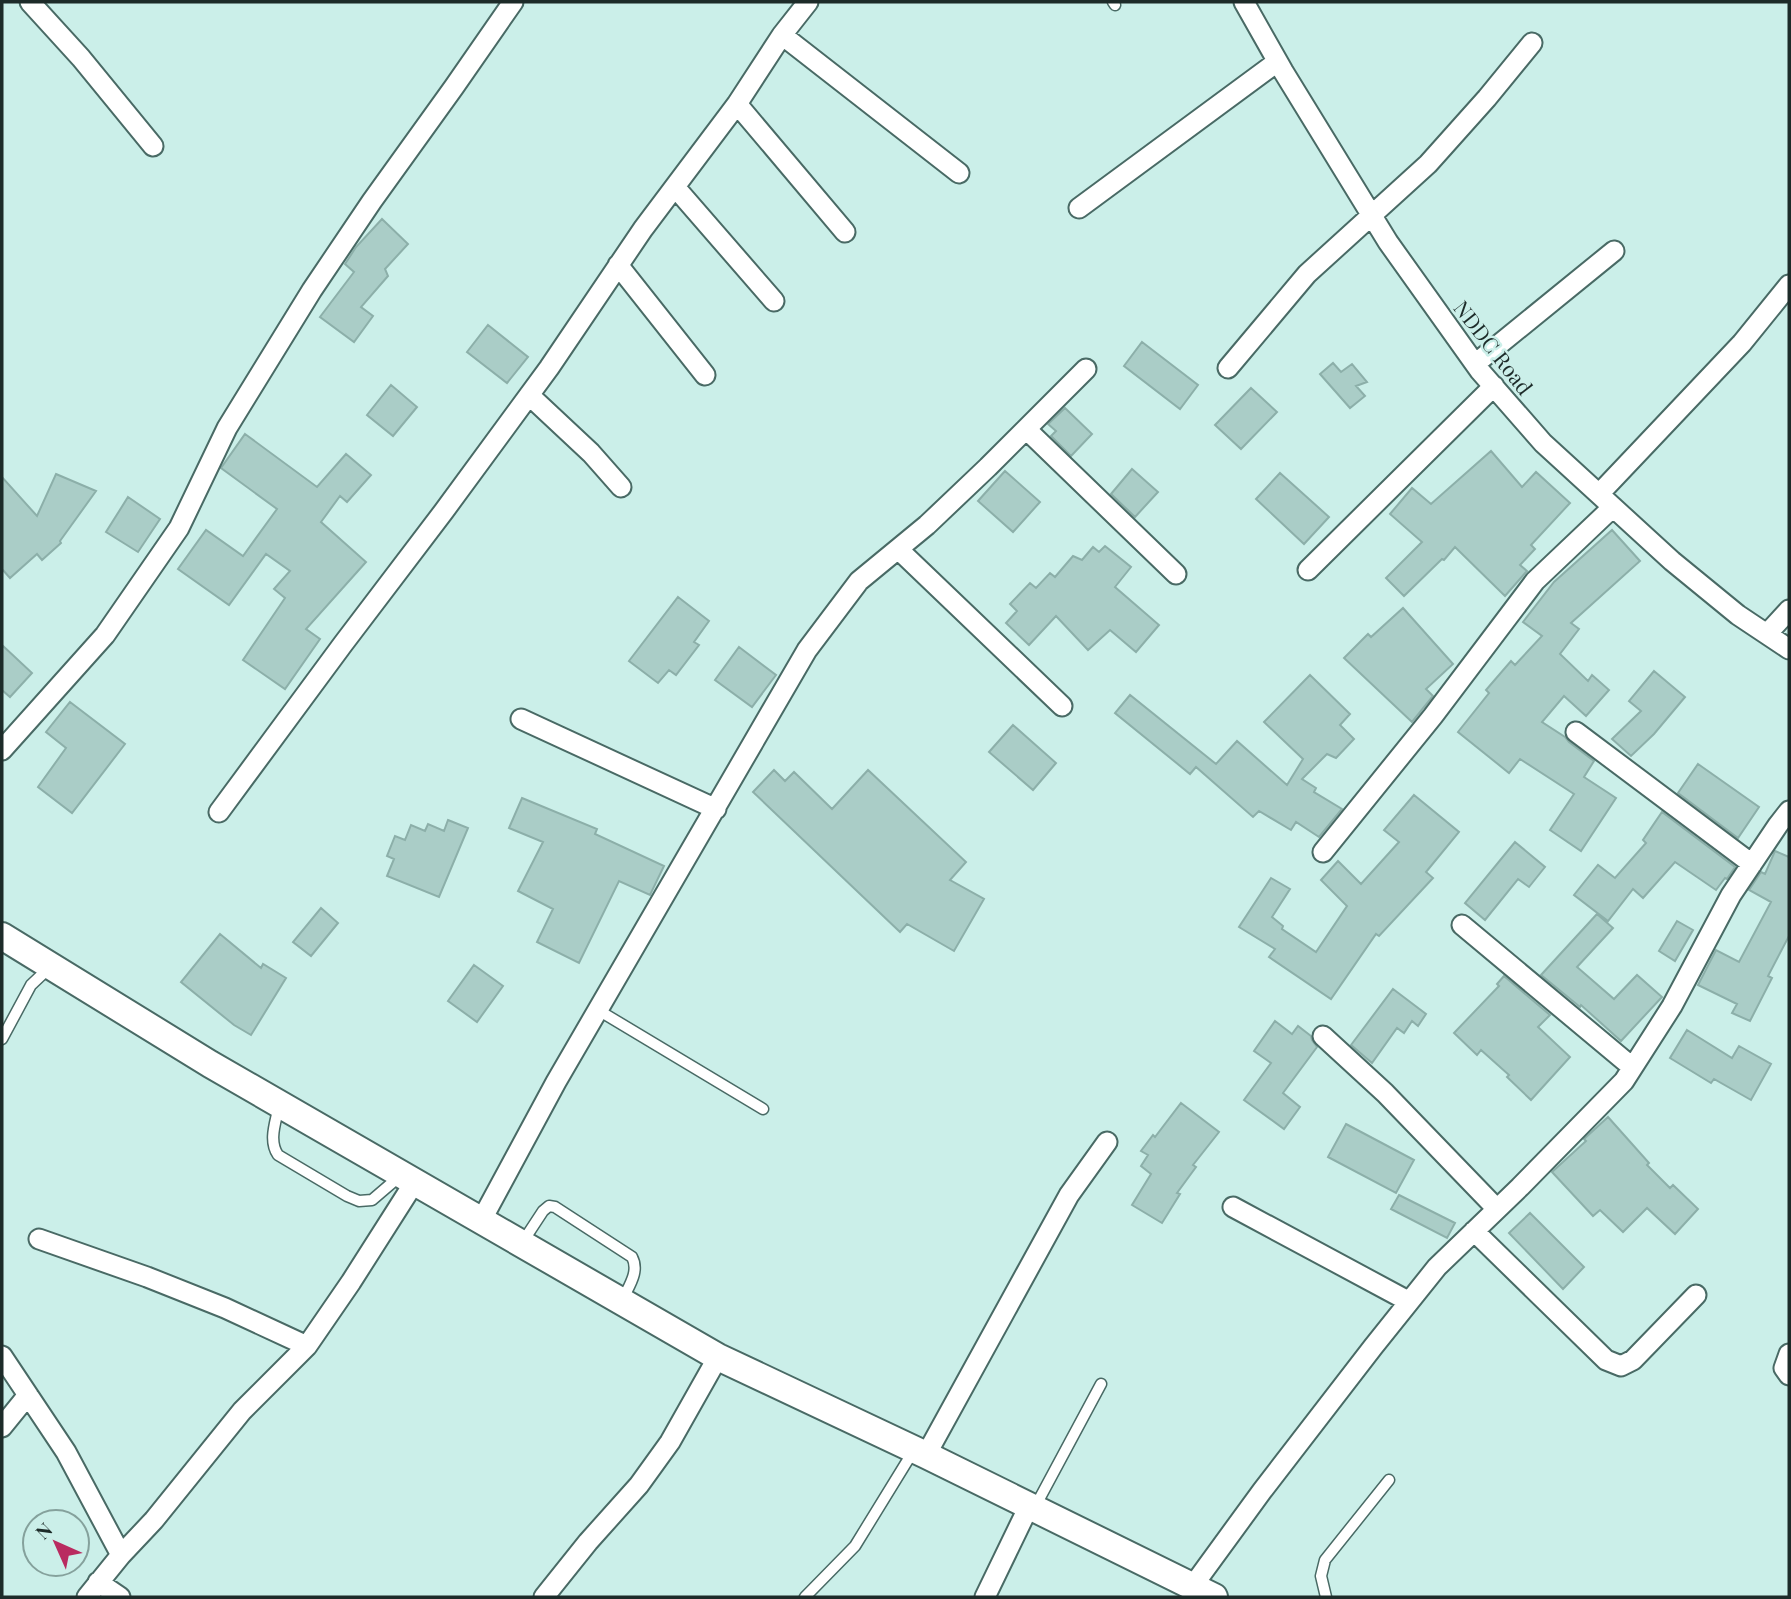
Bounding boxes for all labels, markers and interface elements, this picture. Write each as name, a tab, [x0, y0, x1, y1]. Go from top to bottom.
street label: NDDC Road	[1448, 294, 1540, 400]
north arrow	[21, 1508, 91, 1578]
text: N	[29, 1516, 58, 1544]

